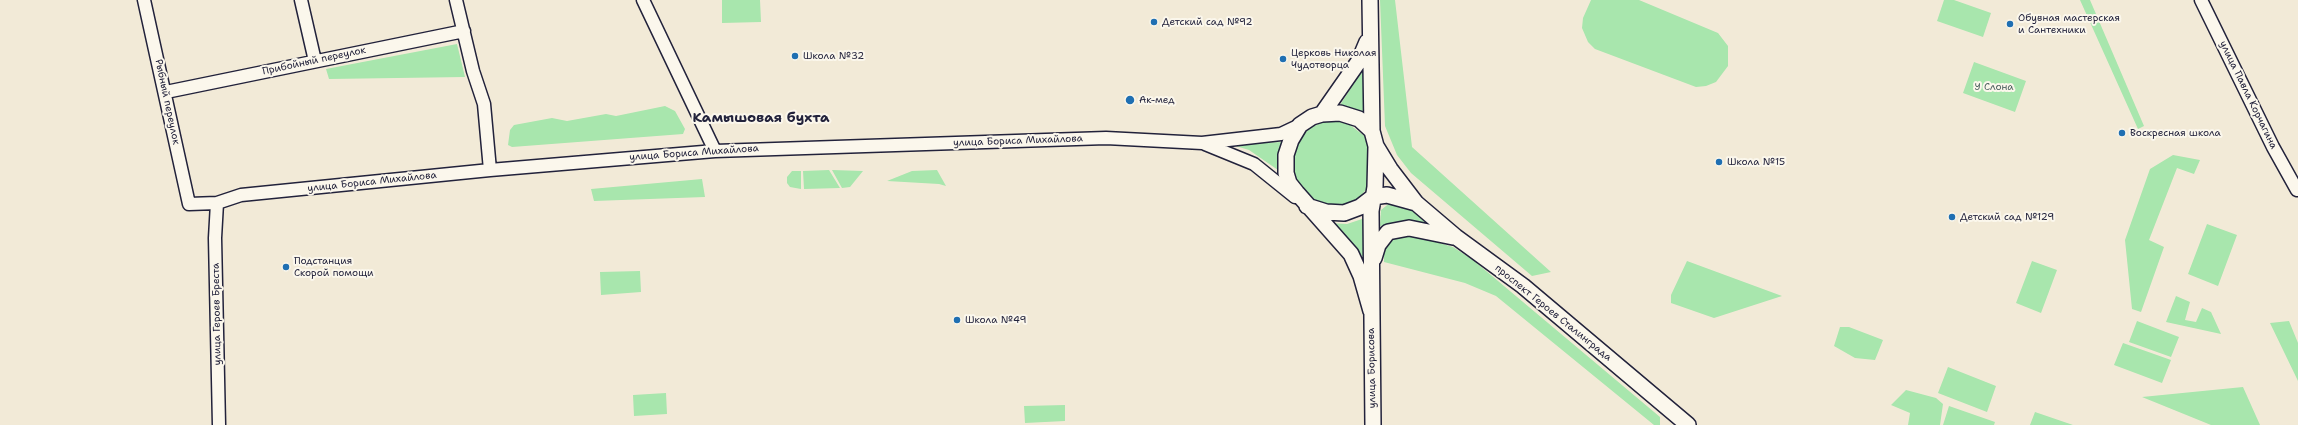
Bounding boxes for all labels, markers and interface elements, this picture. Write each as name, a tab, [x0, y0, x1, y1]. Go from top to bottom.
place label: Обувная мастерская и Сантехники	[2018, 12, 2120, 36]
place label: Детский сад №92	[1162, 16, 1253, 28]
marker: Детский сад №92	[1149, 17, 1159, 27]
marker: Обувная мастерская и Сантехники	[2005, 19, 2015, 29]
street label: улица Павла Корчагина	[2217, 39, 2279, 151]
street label: Прибойный переулок	[261, 44, 367, 78]
place label: Церковь Николая Чудотворца	[1291, 47, 1376, 70]
place label: Школа №32	[803, 50, 864, 62]
marker: Школа №32	[790, 51, 800, 61]
marker: Церковь Николая Чудотворца	[1278, 54, 1288, 64]
street label: Рыбный переулок	[152, 58, 182, 146]
park label: У Слона	[1974, 81, 2014, 93]
marker: Ак-мед	[1124, 94, 1136, 106]
place label: Ак-мед	[1139, 94, 1175, 106]
district label: Камышовая бухта	[692, 110, 830, 126]
place label: Воскресная школа	[2130, 127, 2221, 139]
marker: Воскресная школа	[2117, 128, 2127, 138]
street label: улица Бориса Михайлова	[953, 133, 1083, 149]
street label: улица Бориса Михайлова	[629, 142, 759, 164]
place label: Школа №15	[1727, 156, 1785, 168]
marker: Школа №15	[1714, 157, 1724, 167]
street label: улица Бориса Михайлова	[307, 169, 437, 195]
place label: Детский сад №129	[1960, 211, 2054, 223]
marker: Детский сад №129	[1947, 212, 1957, 222]
place label: Подстанция Скорой помощи	[294, 255, 374, 278]
marker: Подстанция Скорой помощи	[281, 262, 291, 272]
street label: проспект Героев Сталинграда	[1492, 262, 1614, 364]
street label: улица Героев Бреста	[210, 263, 224, 365]
place label: Школа №49	[965, 314, 1026, 326]
marker: Школа №49	[952, 315, 962, 325]
street label: улица Борисова	[1365, 328, 1379, 408]

